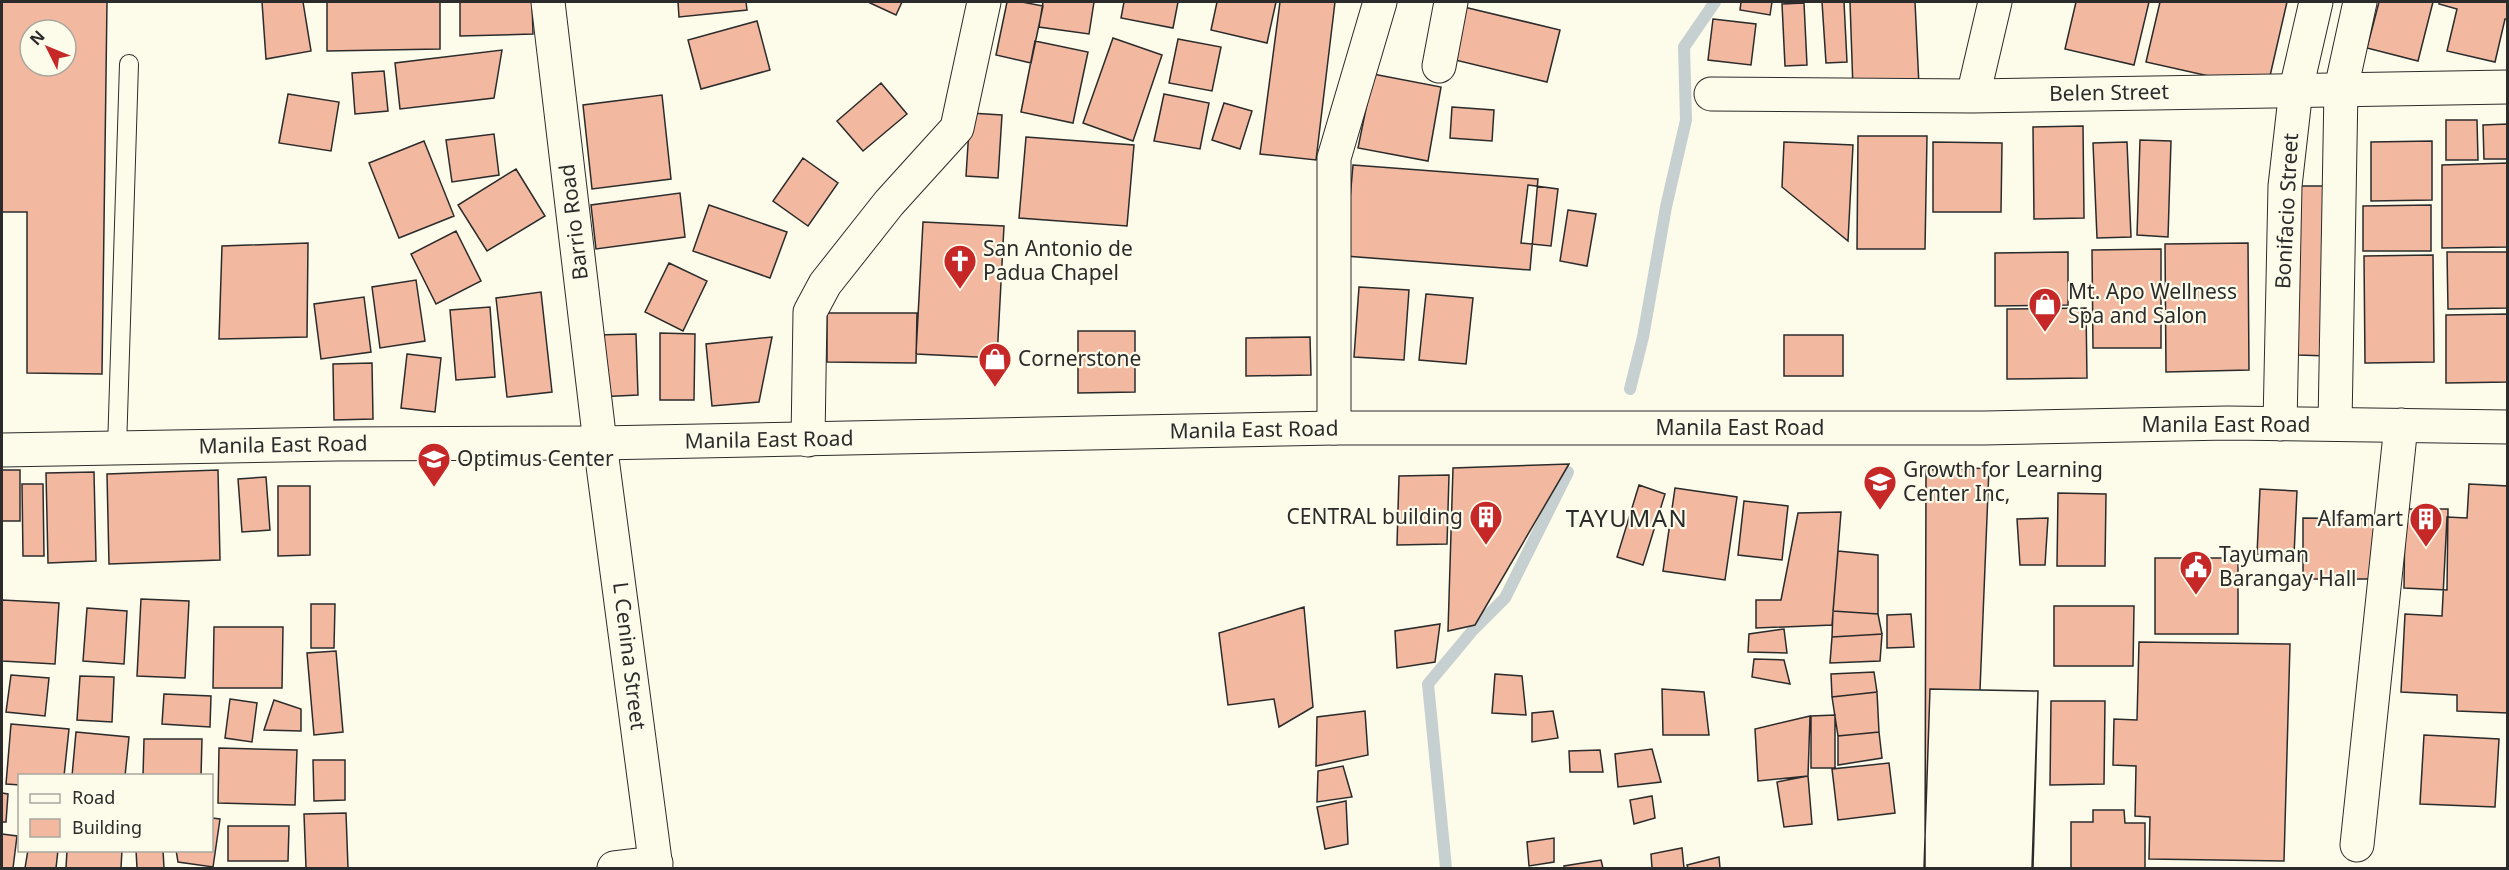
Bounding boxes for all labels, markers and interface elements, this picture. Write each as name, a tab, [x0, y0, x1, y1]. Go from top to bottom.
north arrow	[18, 18, 78, 78]
text: N	[25, 26, 50, 50]
street label: Belen Street	[2049, 77, 2170, 107]
street label: Bonifacio Street	[2268, 132, 2304, 290]
street label: Barrio Road	[552, 162, 594, 282]
place label: San Antonio de Padua Chapel	[983, 234, 1133, 286]
church icon: San Antonio de Padua Chapel	[942, 243, 978, 290]
place label: Mt. Apo Wellness Spa and Salon	[2068, 277, 2237, 329]
shop icon: Mt. Apo Wellness Spa and Salon	[2027, 286, 2063, 333]
shop icon: Cornerstone	[977, 341, 1013, 388]
place label: Cornerstone	[1018, 344, 1141, 372]
street label: Manila East Road	[2142, 410, 2310, 438]
street label: Manila East Road	[1656, 413, 1824, 441]
street label: Manila East Road	[1169, 414, 1339, 444]
street label: Manila East Road	[684, 424, 854, 454]
street label: Manila East Road	[198, 429, 368, 459]
school or university icon: Optimus Center	[416, 441, 452, 488]
place label: Optimus Center	[457, 444, 614, 472]
place label: Growth for Learning Center Inc,	[1903, 455, 2103, 507]
school or university icon: Growth for Learning Center Inc,	[1862, 464, 1898, 511]
building icon: CENTRAL building	[1468, 499, 1504, 546]
district label: TAYUMAN	[1566, 501, 1688, 534]
building icon: Alfamart	[2408, 501, 2444, 548]
place label: CENTRAL building	[1287, 502, 1463, 530]
place label: Alfamart	[2317, 504, 2403, 532]
place label: Tayuman Barangay Hall	[2219, 540, 2357, 592]
public building icon: Tayuman Barangay Hall	[2178, 549, 2214, 596]
street label: L Cenina Street	[607, 580, 653, 732]
legend	[18, 774, 213, 852]
text: Road	[72, 785, 115, 809]
text: Building	[72, 815, 142, 839]

